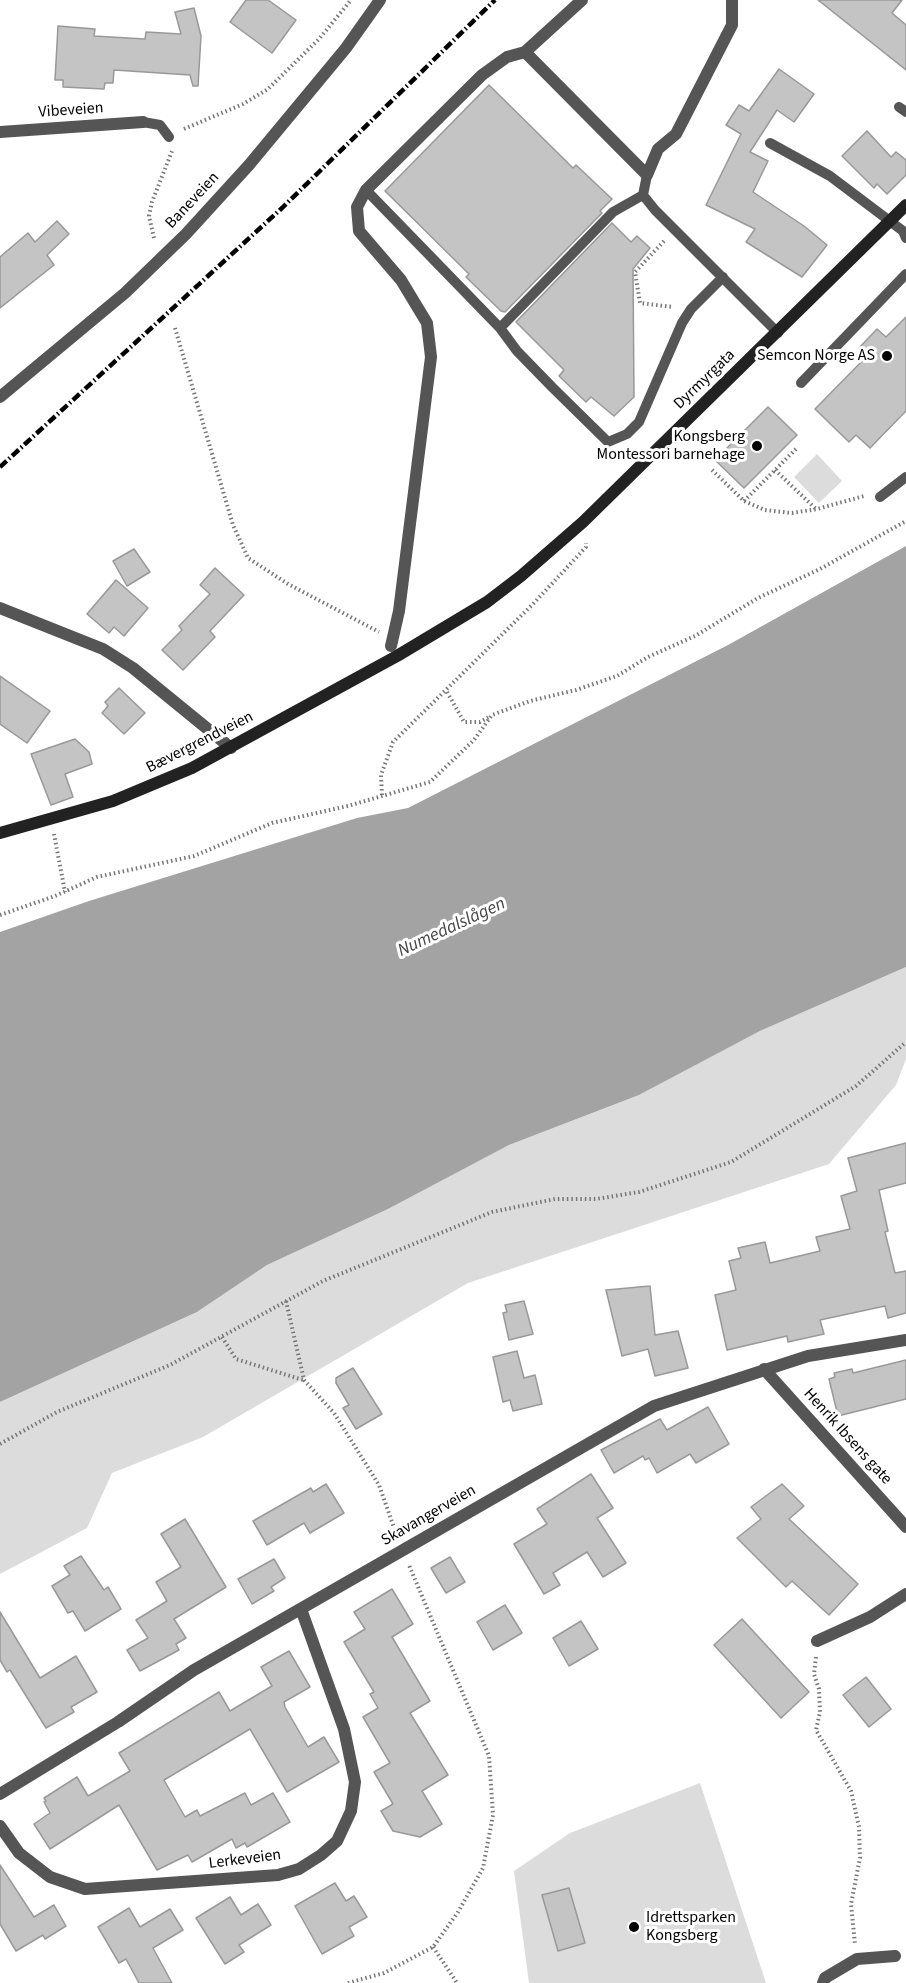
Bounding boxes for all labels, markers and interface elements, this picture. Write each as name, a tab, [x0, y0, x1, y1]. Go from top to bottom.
street label: Vibeveien	[38, 99, 104, 123]
street label: Baneveien	[162, 169, 224, 233]
street label: Dyrmyrgata	[670, 346, 740, 414]
place label: Semcon Norge AS	[757, 346, 875, 366]
marker: Semcon Norge AS	[880, 349, 894, 363]
place label: Kongsberg Montessori barnehage	[597, 427, 745, 465]
marker: Kongsberg Montessori barnehage	[750, 439, 764, 453]
street label: Bævergrendveien	[143, 708, 257, 778]
water label: Numedalslågen	[395, 894, 509, 962]
street label: Henrik Ibsens gate	[799, 1385, 895, 1489]
street label: Skavangerveien	[378, 1481, 480, 1551]
street label: Lerkeveien	[208, 1846, 282, 1874]
place label: Idrettsparken Kongsberg	[646, 1908, 736, 1946]
marker: Idrettsparken Kongsberg	[627, 1920, 641, 1934]

